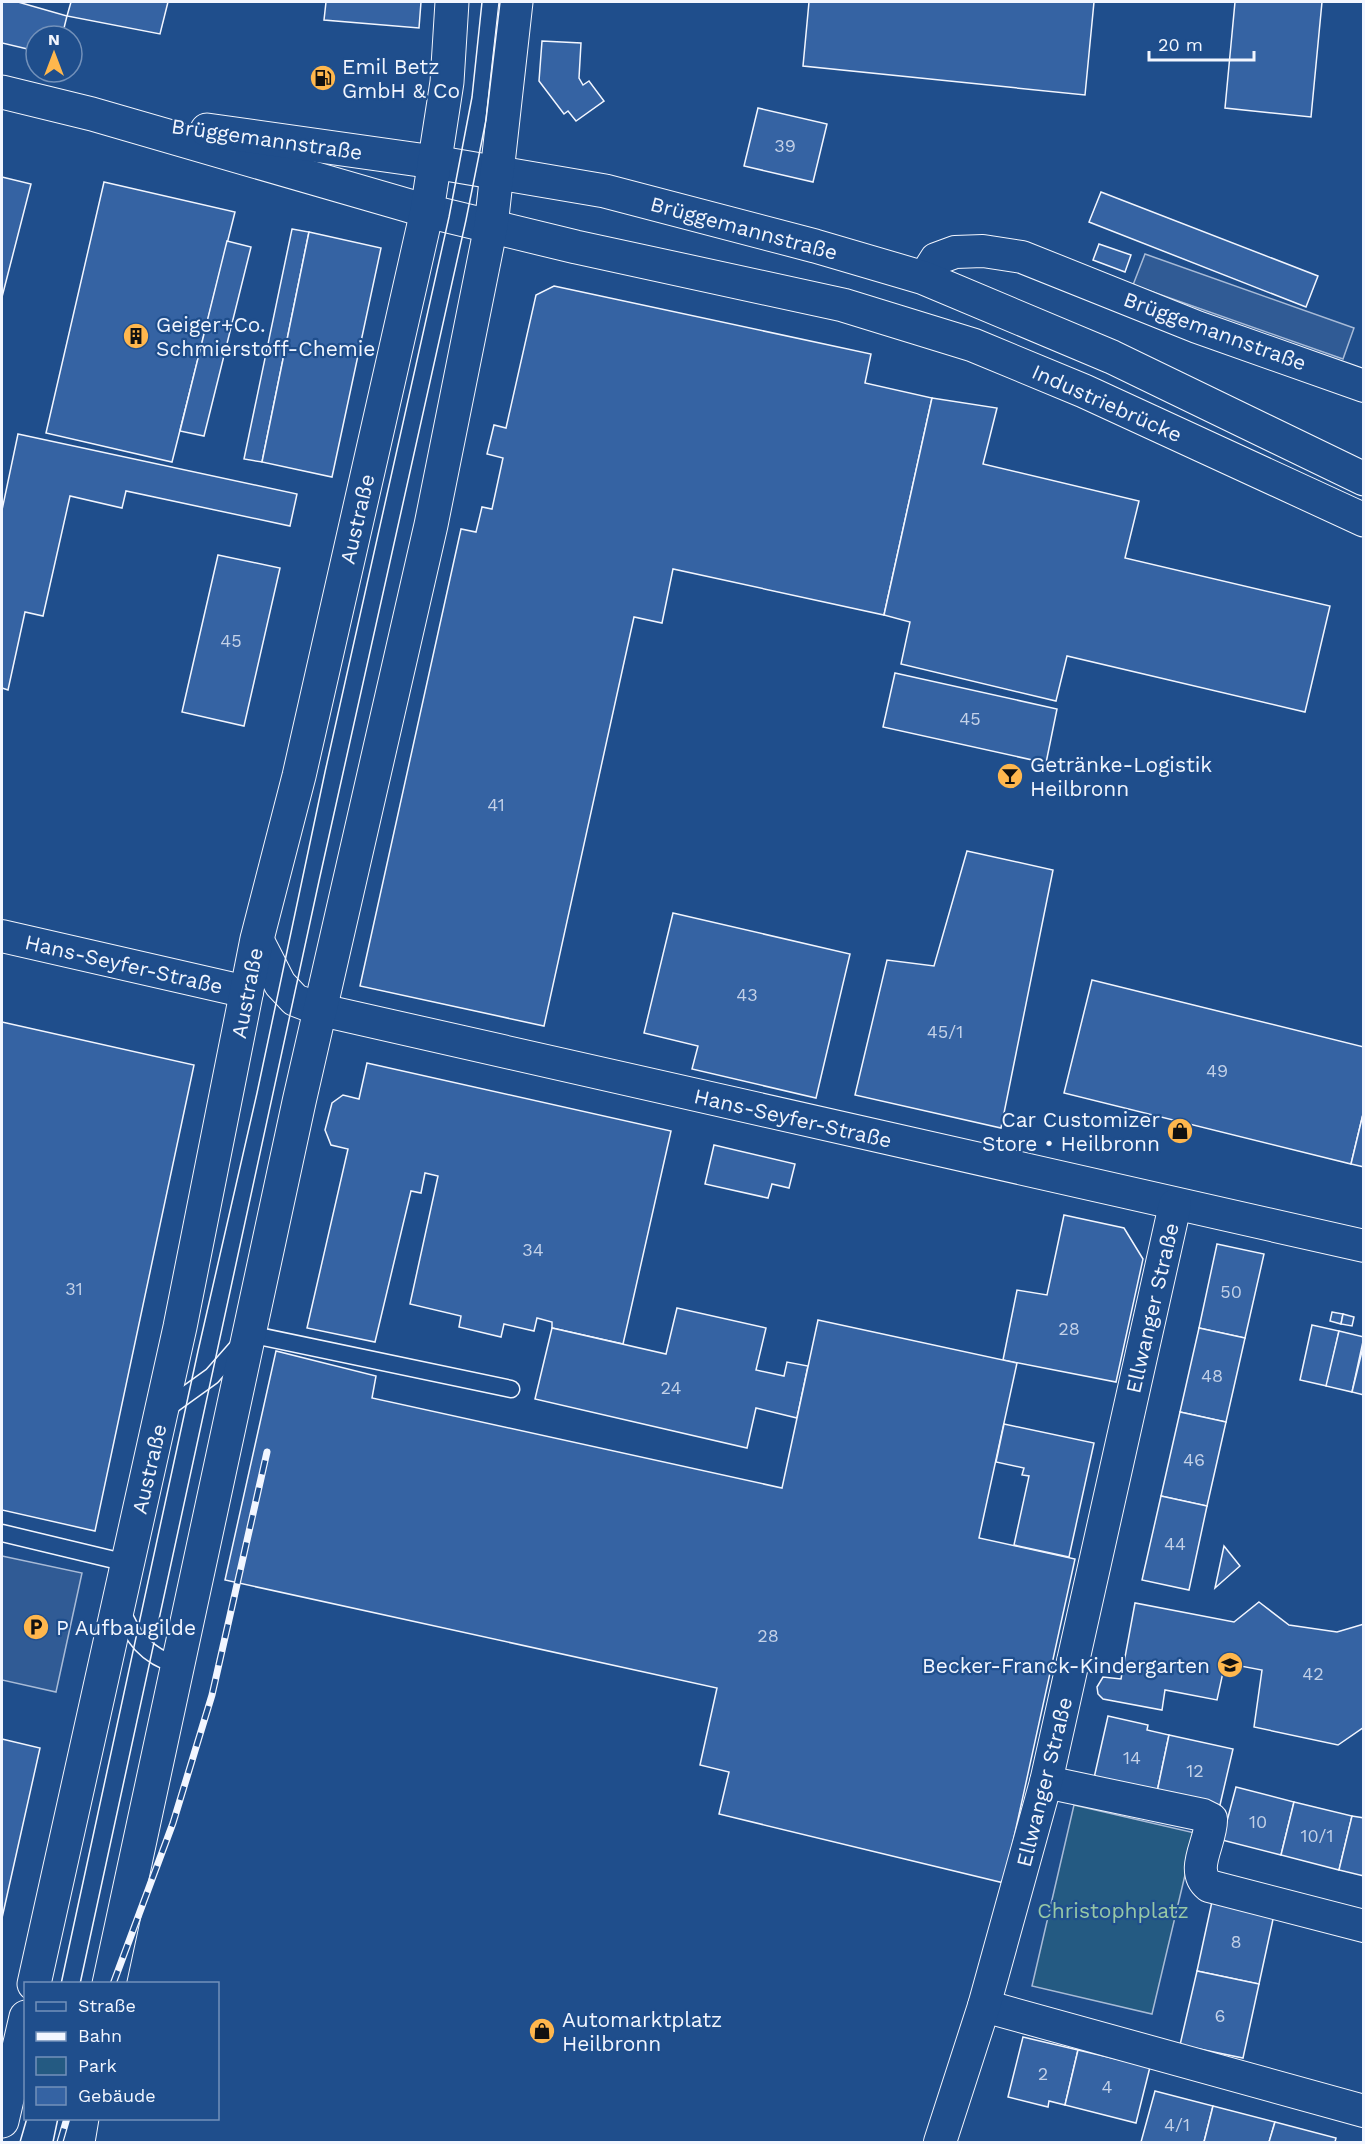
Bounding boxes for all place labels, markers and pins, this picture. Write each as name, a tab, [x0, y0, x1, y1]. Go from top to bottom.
place label: Emil Betz GmbH & Co	[342, 54, 460, 103]
fuel station icon: Emil Betz GmbH & Co	[308, 63, 338, 93]
place label: Geiger+Co. Schmierstoff-Chemie	[156, 312, 376, 361]
building icon: Geiger+Co. Schmierstoff-Chemie	[121, 321, 151, 351]
place label: Getränke-Logistik Heilbronn	[1030, 752, 1212, 801]
bar icon: Getränke-Logistik Heilbronn	[995, 761, 1025, 791]
place label: Car Customizer Store • Heilbronn	[982, 1107, 1160, 1156]
shop icon: Car Customizer Store • Heilbronn	[1165, 1116, 1195, 1146]
parking icon: P Aufbaugilde	[21, 1612, 51, 1642]
place label: P Aufbaugilde	[56, 1615, 196, 1640]
school or university icon: Becker-Franck-Kindergarten	[1215, 1650, 1245, 1680]
place label: Becker-Franck-Kindergarten	[922, 1653, 1210, 1678]
place label: Automarktplatz Heilbronn	[562, 2007, 722, 2056]
shop icon: Automarktplatz Heilbronn	[527, 2016, 557, 2046]

